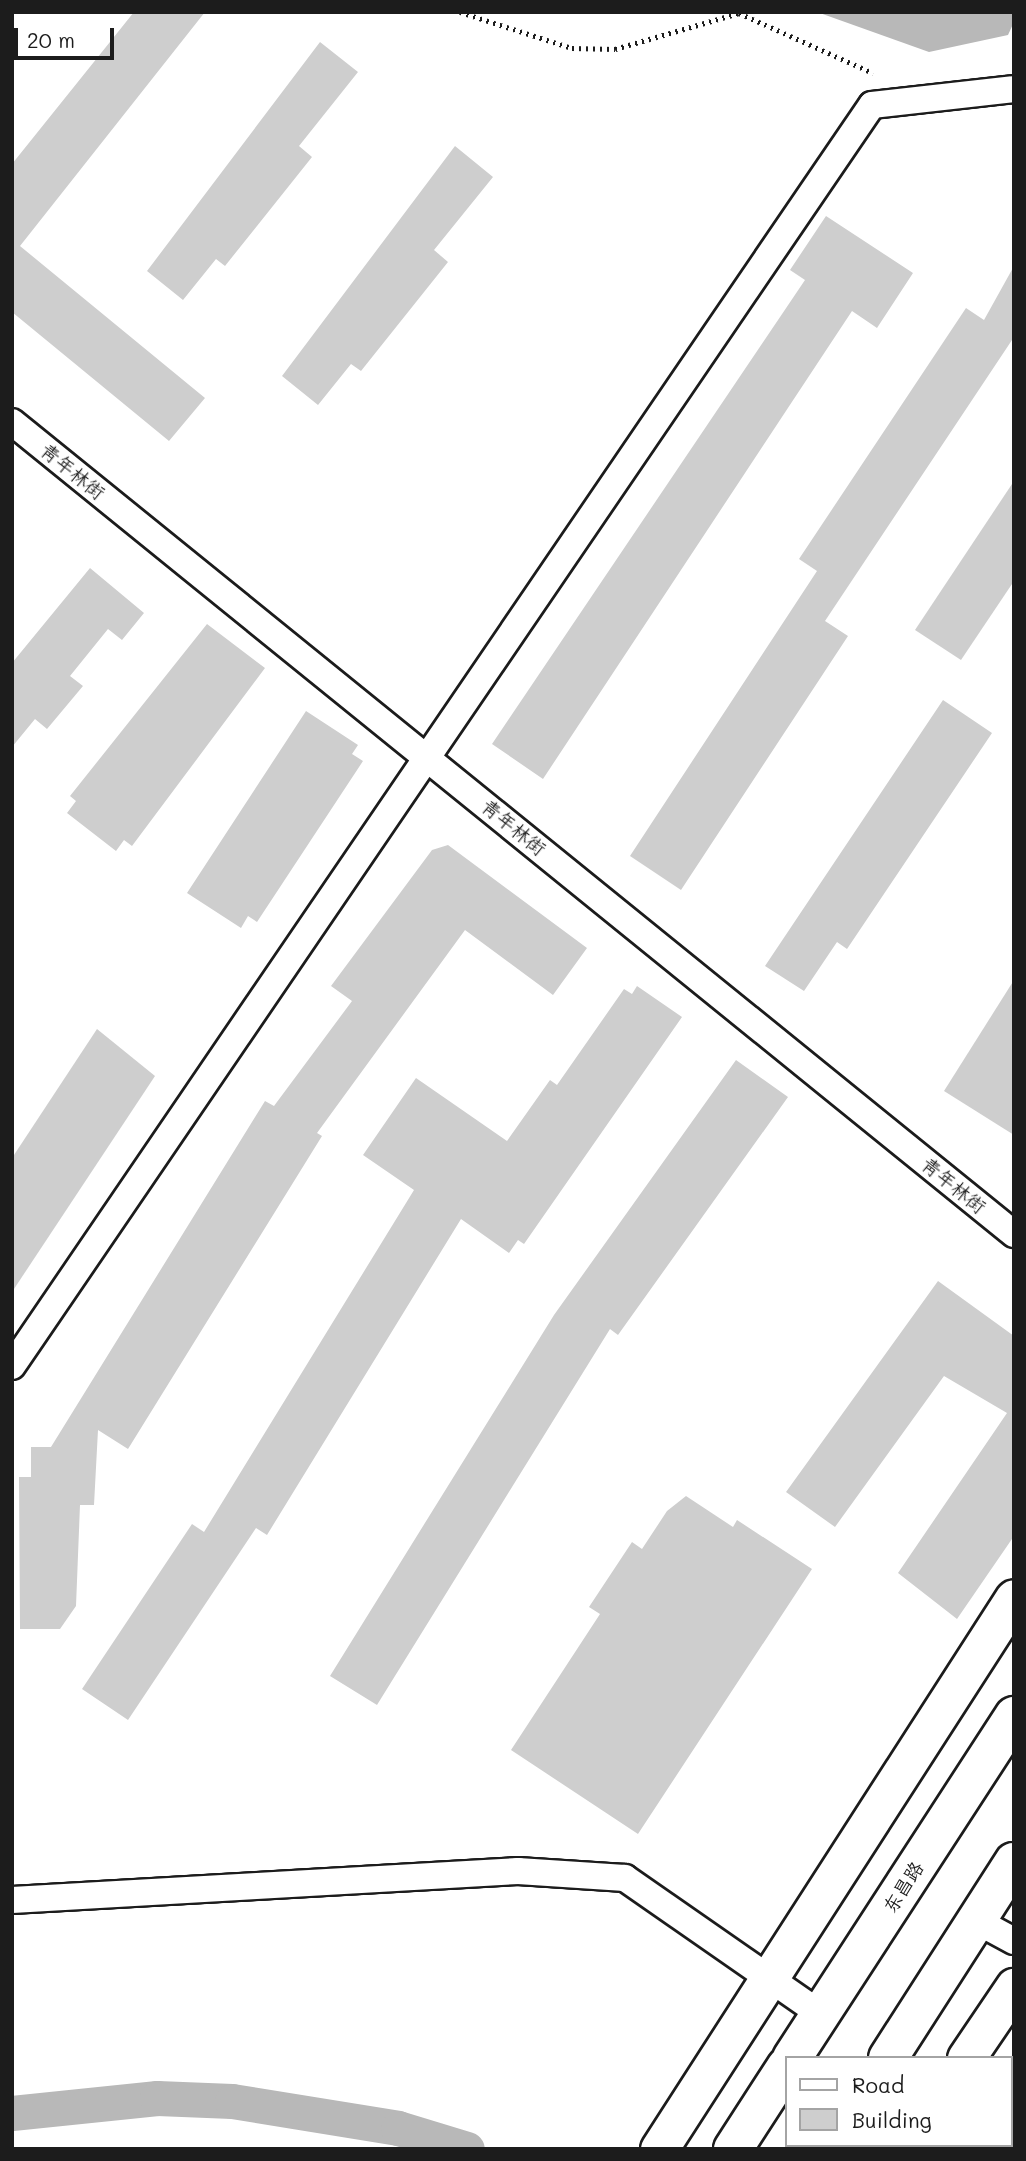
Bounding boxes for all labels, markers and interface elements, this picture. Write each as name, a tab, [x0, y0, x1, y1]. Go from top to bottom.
scale bar	[18, 14, 117, 58]
text: 20 m	[27, 26, 75, 53]
street label: 青年林街	[36, 438, 110, 504]
street label: 青年林街	[477, 794, 551, 860]
street label: 青年林街	[917, 1152, 991, 1218]
street label: 东昌路	[878, 1857, 928, 1917]
legend	[785, 2056, 1012, 2147]
text: Road	[852, 2071, 904, 2098]
text: Building	[852, 2106, 932, 2133]

